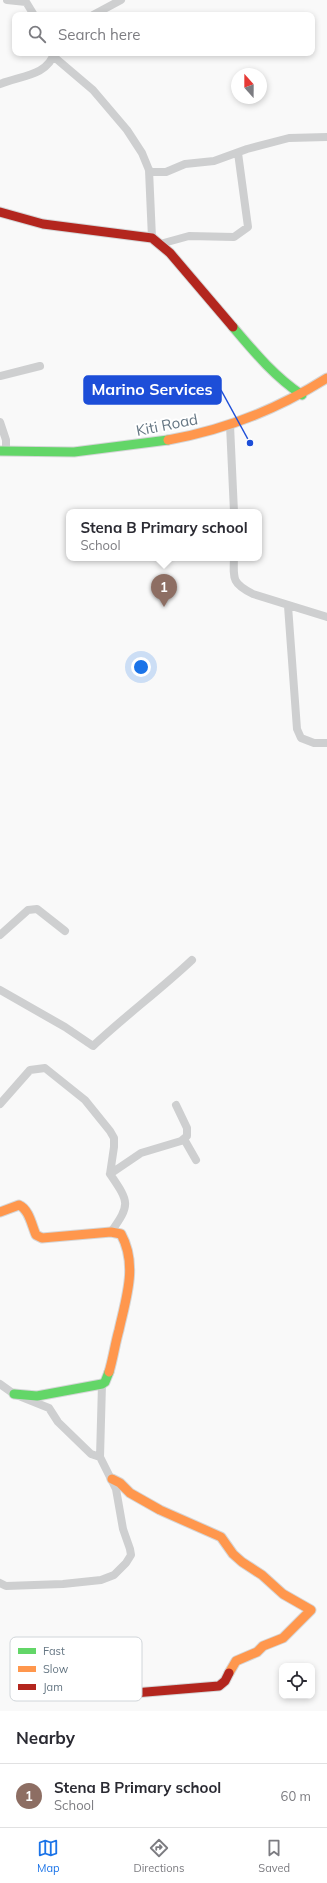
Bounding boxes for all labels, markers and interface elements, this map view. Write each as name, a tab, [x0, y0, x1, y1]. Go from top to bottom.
search box	[12, 12, 315, 56]
icon: search	[26, 23, 48, 45]
text: Search here	[58, 25, 140, 44]
north arrow	[231, 68, 267, 104]
callout: Marino Services	[84, 376, 221, 404]
text: Marino Services	[91, 379, 213, 399]
street label: Kiti Road	[134, 409, 199, 440]
popup	[66, 509, 262, 561]
text: Stena B Primary school	[80, 518, 248, 537]
text: School	[80, 537, 121, 553]
pin: 1	[151, 574, 177, 607]
your location	[131, 657, 151, 677]
legend	[10, 1637, 142, 1701]
text: Fast	[43, 1644, 65, 1658]
text: Slow	[43, 1662, 69, 1676]
map controls	[279, 1663, 315, 1699]
button: locate	[279, 1663, 315, 1699]
text: Jam	[43, 1680, 63, 1694]
text: Nearby	[16, 1727, 75, 1748]
text: Stena B Primary school	[54, 1778, 221, 1797]
text: 1	[25, 1788, 33, 1804]
text: 60 m	[281, 1788, 311, 1804]
text: School	[54, 1797, 94, 1813]
tab: Map	[37, 1837, 60, 1875]
tab: Directions	[134, 1837, 184, 1875]
tab: Saved	[258, 1837, 290, 1875]

